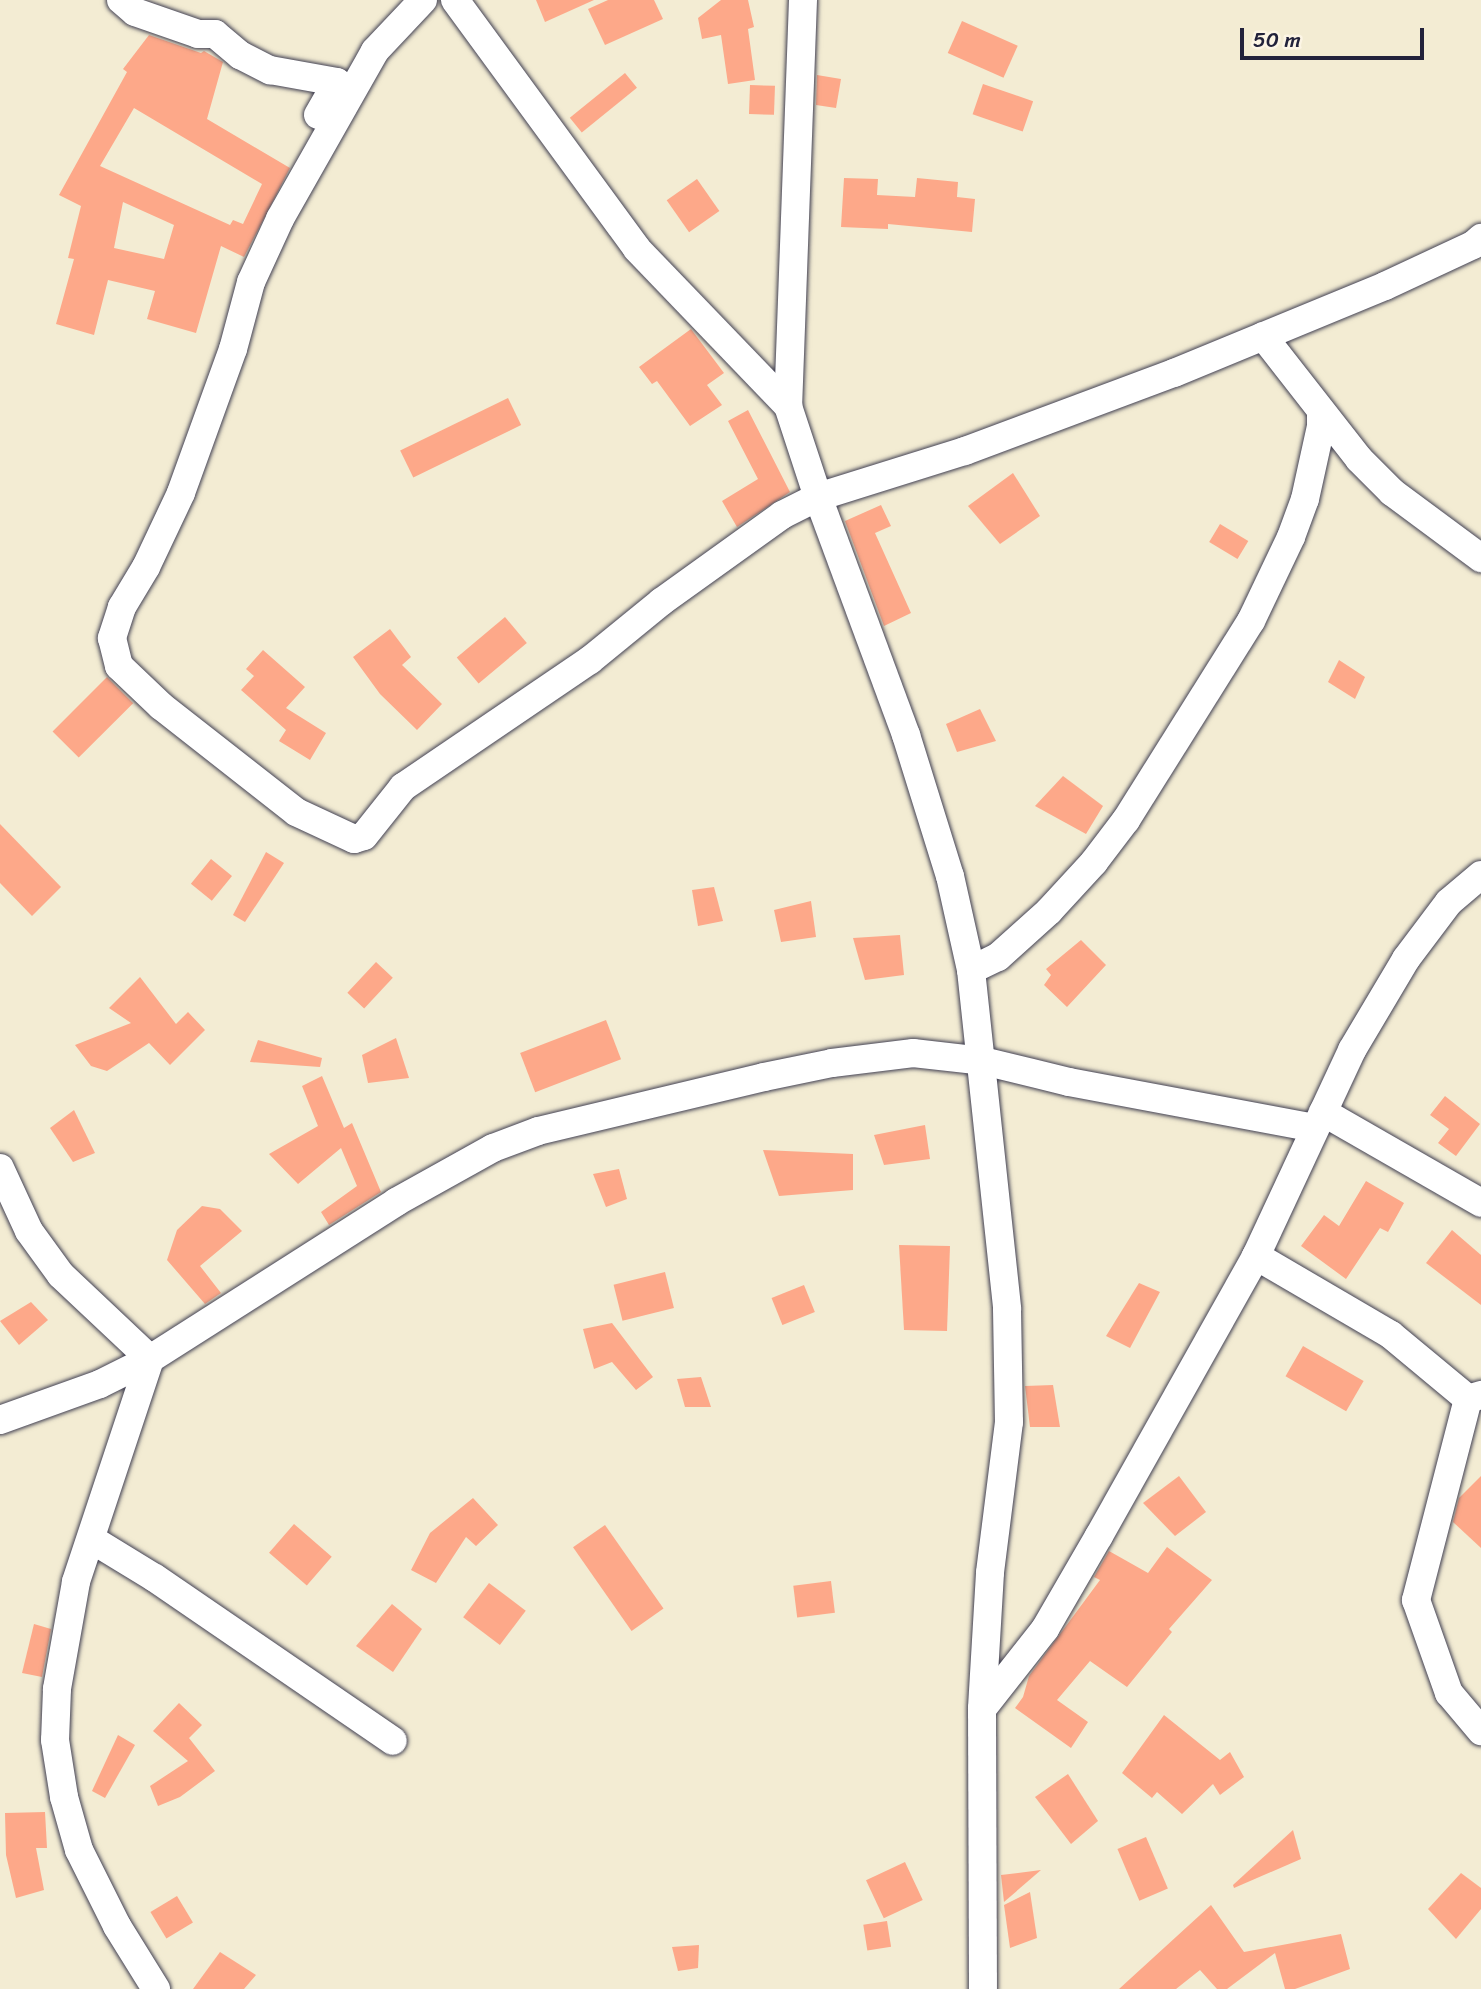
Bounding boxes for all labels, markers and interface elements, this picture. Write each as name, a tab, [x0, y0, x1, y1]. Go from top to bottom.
scale bar	[1243, 14, 1427, 58]
text: 50 m	[1253, 21, 1301, 59]

